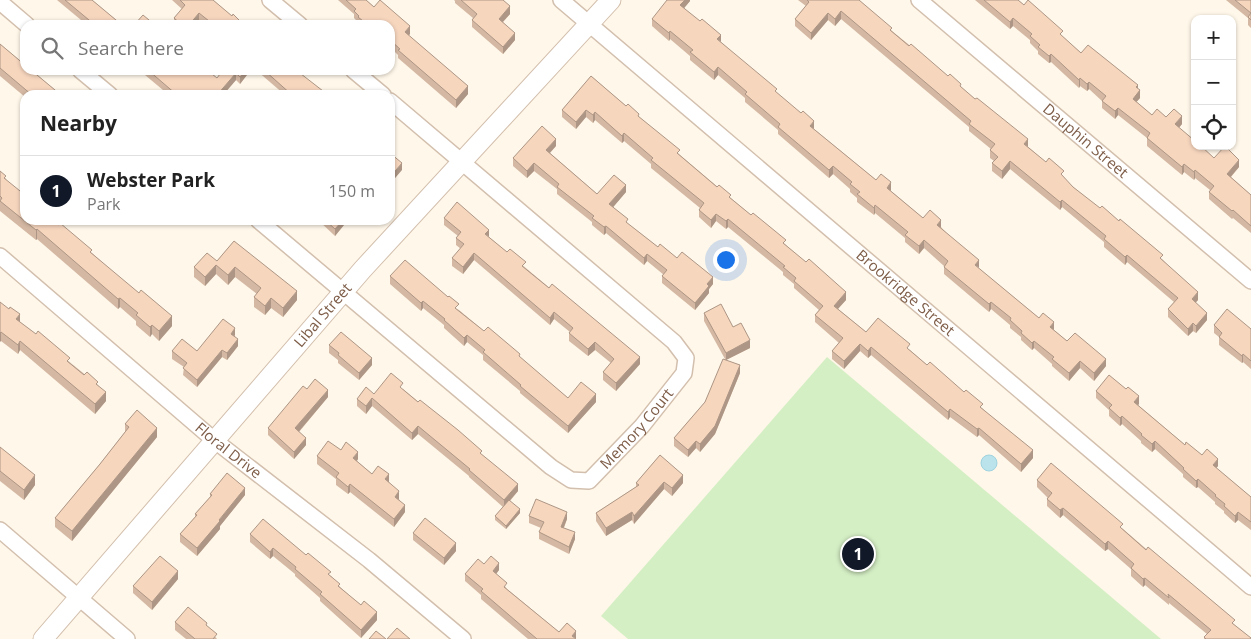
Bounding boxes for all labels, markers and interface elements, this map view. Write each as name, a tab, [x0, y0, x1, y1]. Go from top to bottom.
map controls	[1191, 15, 1236, 150]
button: +	[1191, 15, 1236, 60]
search box	[20, 20, 395, 75]
icon: search	[38, 34, 66, 62]
text: Search here	[78, 35, 184, 61]
button: −	[1191, 60, 1236, 105]
street label: Dauphin Street	[1039, 98, 1133, 182]
button: locate	[1191, 105, 1236, 150]
text: Nearby	[40, 109, 117, 137]
text: Webster Park	[87, 167, 215, 193]
text: 1	[51, 180, 61, 202]
text: 150 m	[329, 180, 375, 202]
text: Park	[87, 193, 120, 215]
street label: Brookridge Street	[852, 245, 959, 340]
your location	[713, 247, 739, 273]
street label: Libal Street	[289, 278, 356, 351]
street label: Memory Court	[595, 384, 677, 473]
street label: Floral Drive	[191, 417, 266, 482]
pin: 1	[842, 535, 874, 573]

